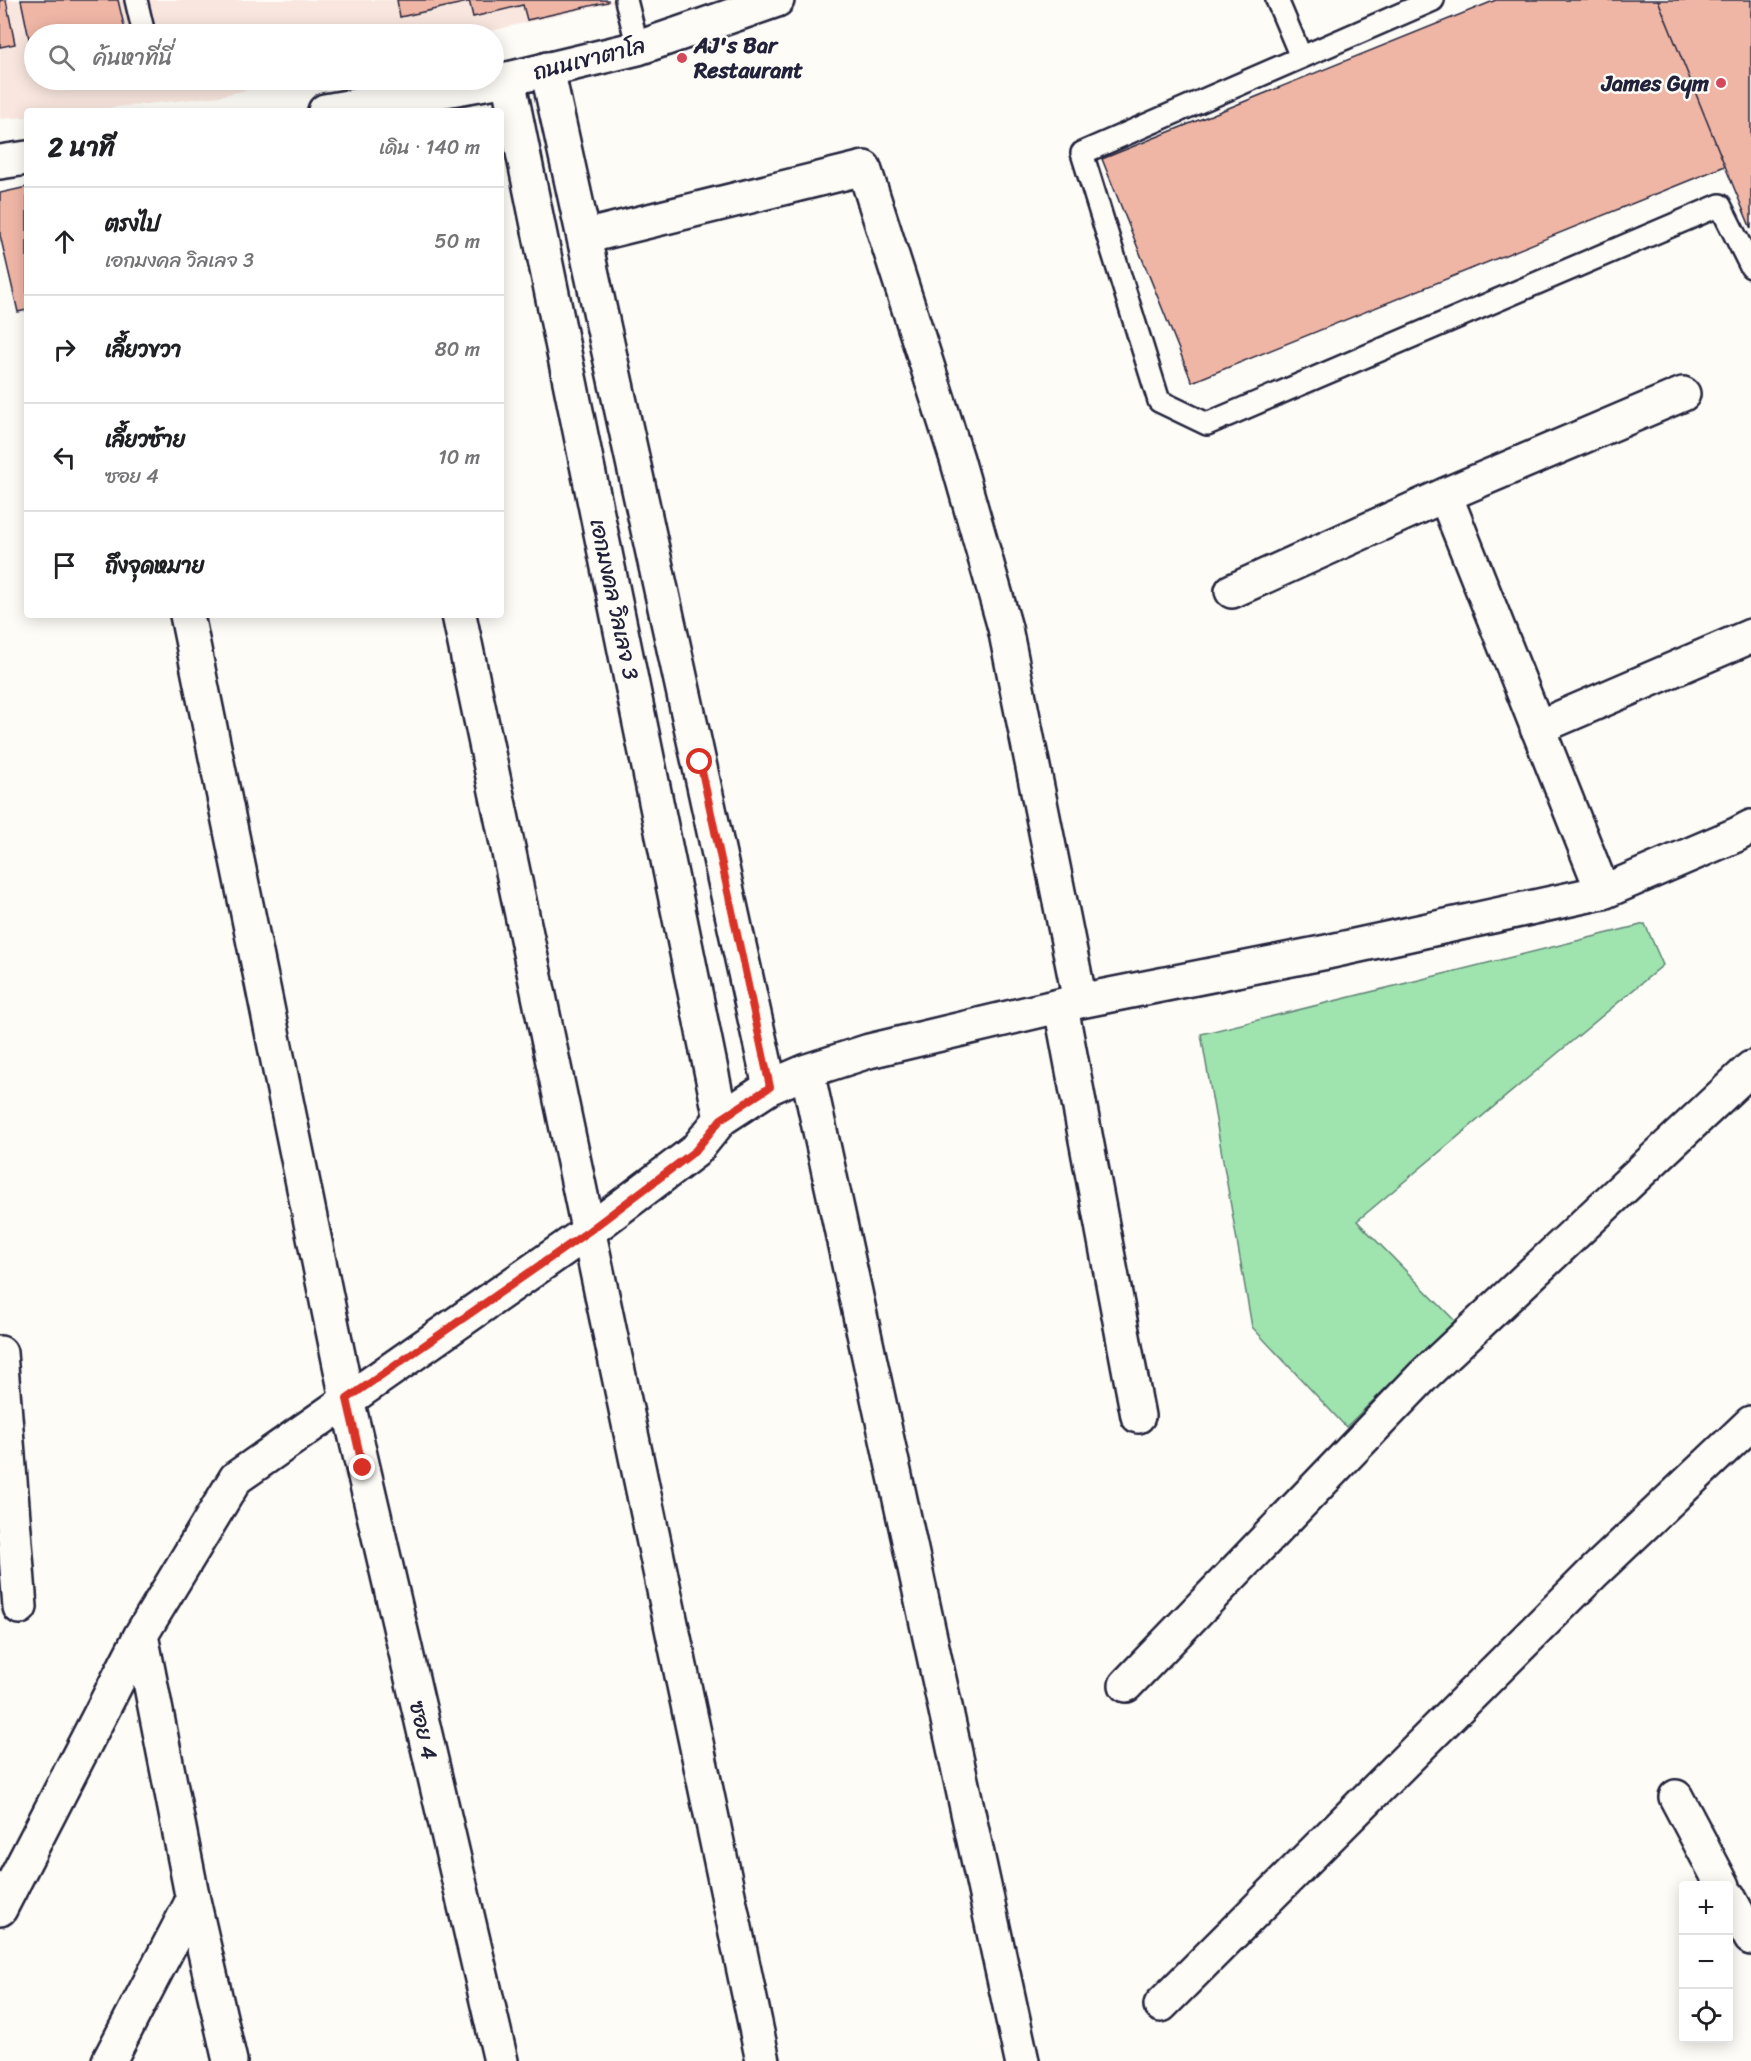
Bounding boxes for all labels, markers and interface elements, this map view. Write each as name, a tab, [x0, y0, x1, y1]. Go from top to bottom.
search box	[24, 24, 504, 90]
street label: ถนนเขาตาโล	[529, 26, 650, 91]
place label: AJ's Bar Restaurant	[693, 26, 803, 90]
text: ค้นหาที่นี่	[93, 38, 173, 77]
icon: search	[45, 41, 78, 74]
marker: AJ's Bar Restaurant	[675, 51, 689, 65]
place label: James Gym	[1600, 64, 1709, 103]
marker: James Gym	[1714, 76, 1728, 90]
text: 2 นาที	[48, 124, 115, 170]
text: เดิน · 140 m	[379, 130, 480, 165]
text: ตรงไป	[105, 204, 160, 243]
text: 50 m	[435, 224, 480, 259]
icon: ahead	[48, 225, 81, 258]
text: เอกมงคล วิลเลจ 3	[105, 243, 254, 278]
text: เลี้ยวขวา	[105, 330, 181, 369]
text: 80 m	[435, 332, 480, 367]
icon: right	[48, 333, 81, 366]
text: เลี้ยวซ้าย	[105, 420, 185, 459]
text: 10 m	[438, 440, 480, 475]
icon: left	[48, 441, 81, 474]
text: ซอย 4	[105, 459, 159, 494]
street label: เอกมงคล วิลเลจ 3	[578, 515, 651, 683]
text: ถึงจุดหมาย	[105, 546, 204, 585]
icon: arrive	[48, 549, 81, 582]
route start	[686, 748, 712, 774]
route end	[349, 1454, 375, 1480]
street label: ซอย 4	[398, 1697, 449, 1764]
map controls	[1679, 1881, 1733, 2043]
button: +	[1679, 1881, 1733, 1935]
button: −	[1679, 1935, 1733, 1989]
button: locate	[1679, 1989, 1733, 2043]

